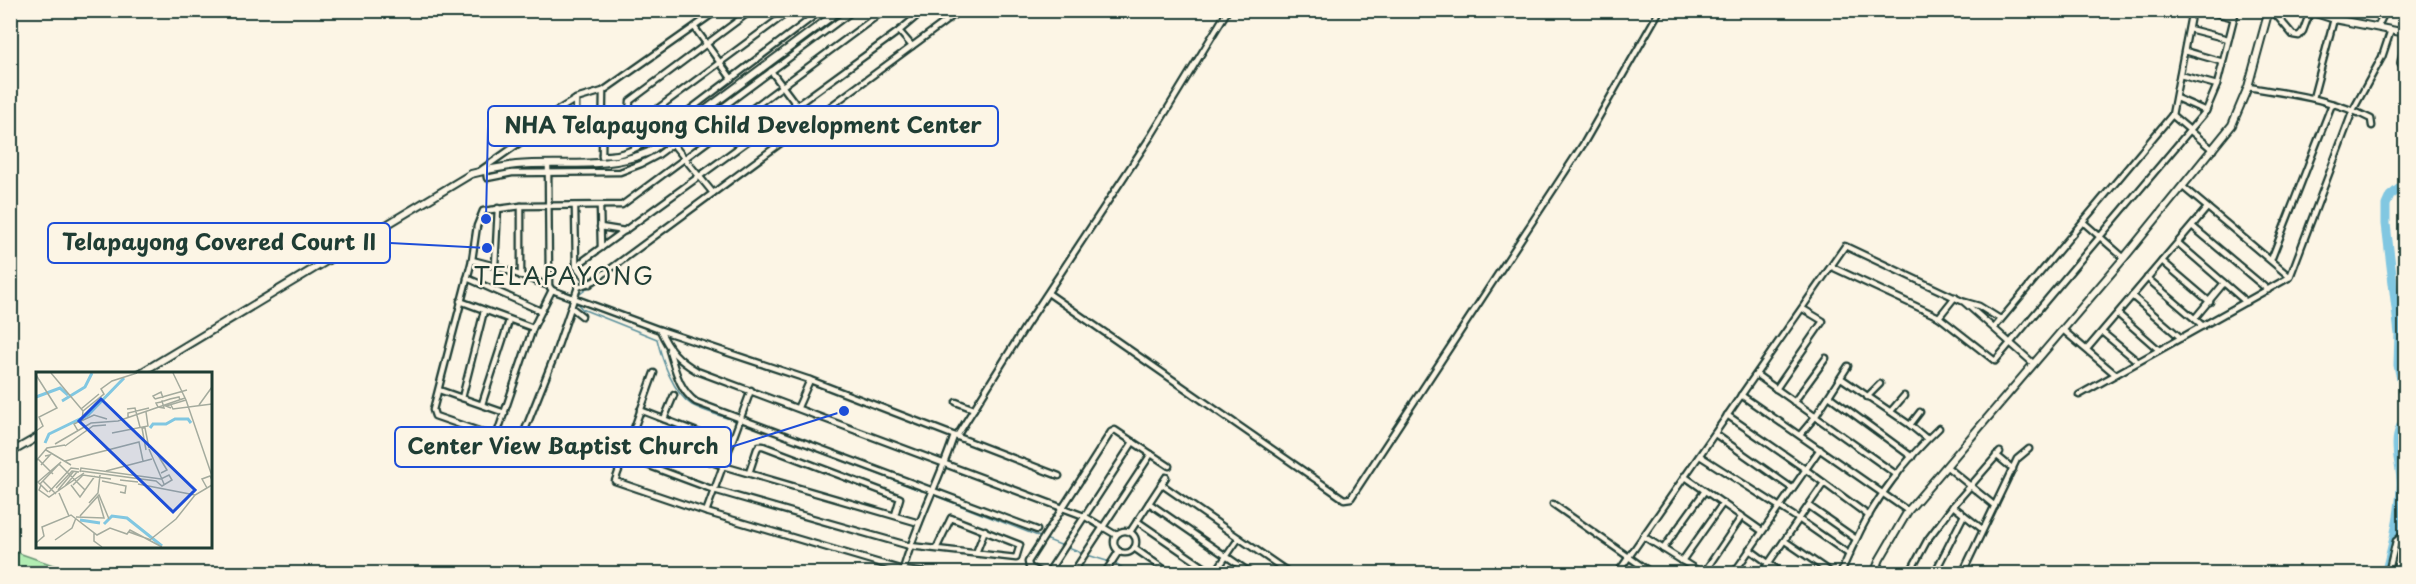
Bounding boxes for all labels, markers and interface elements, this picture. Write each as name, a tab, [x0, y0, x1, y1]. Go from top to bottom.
callout: NHA Telapayong Child Development Center	[488, 106, 998, 146]
text: NHA Telapayong Child Development Center	[504, 107, 982, 140]
callout: Telapayong Covered Court II	[48, 223, 390, 263]
text: Telapayong Covered Court II	[62, 224, 376, 257]
district label: TELAPAYONG	[473, 257, 655, 293]
inset map	[36, 372, 212, 548]
callout: Center View Baptist Church	[395, 427, 731, 467]
text: Center View Baptist Church	[407, 428, 719, 461]

